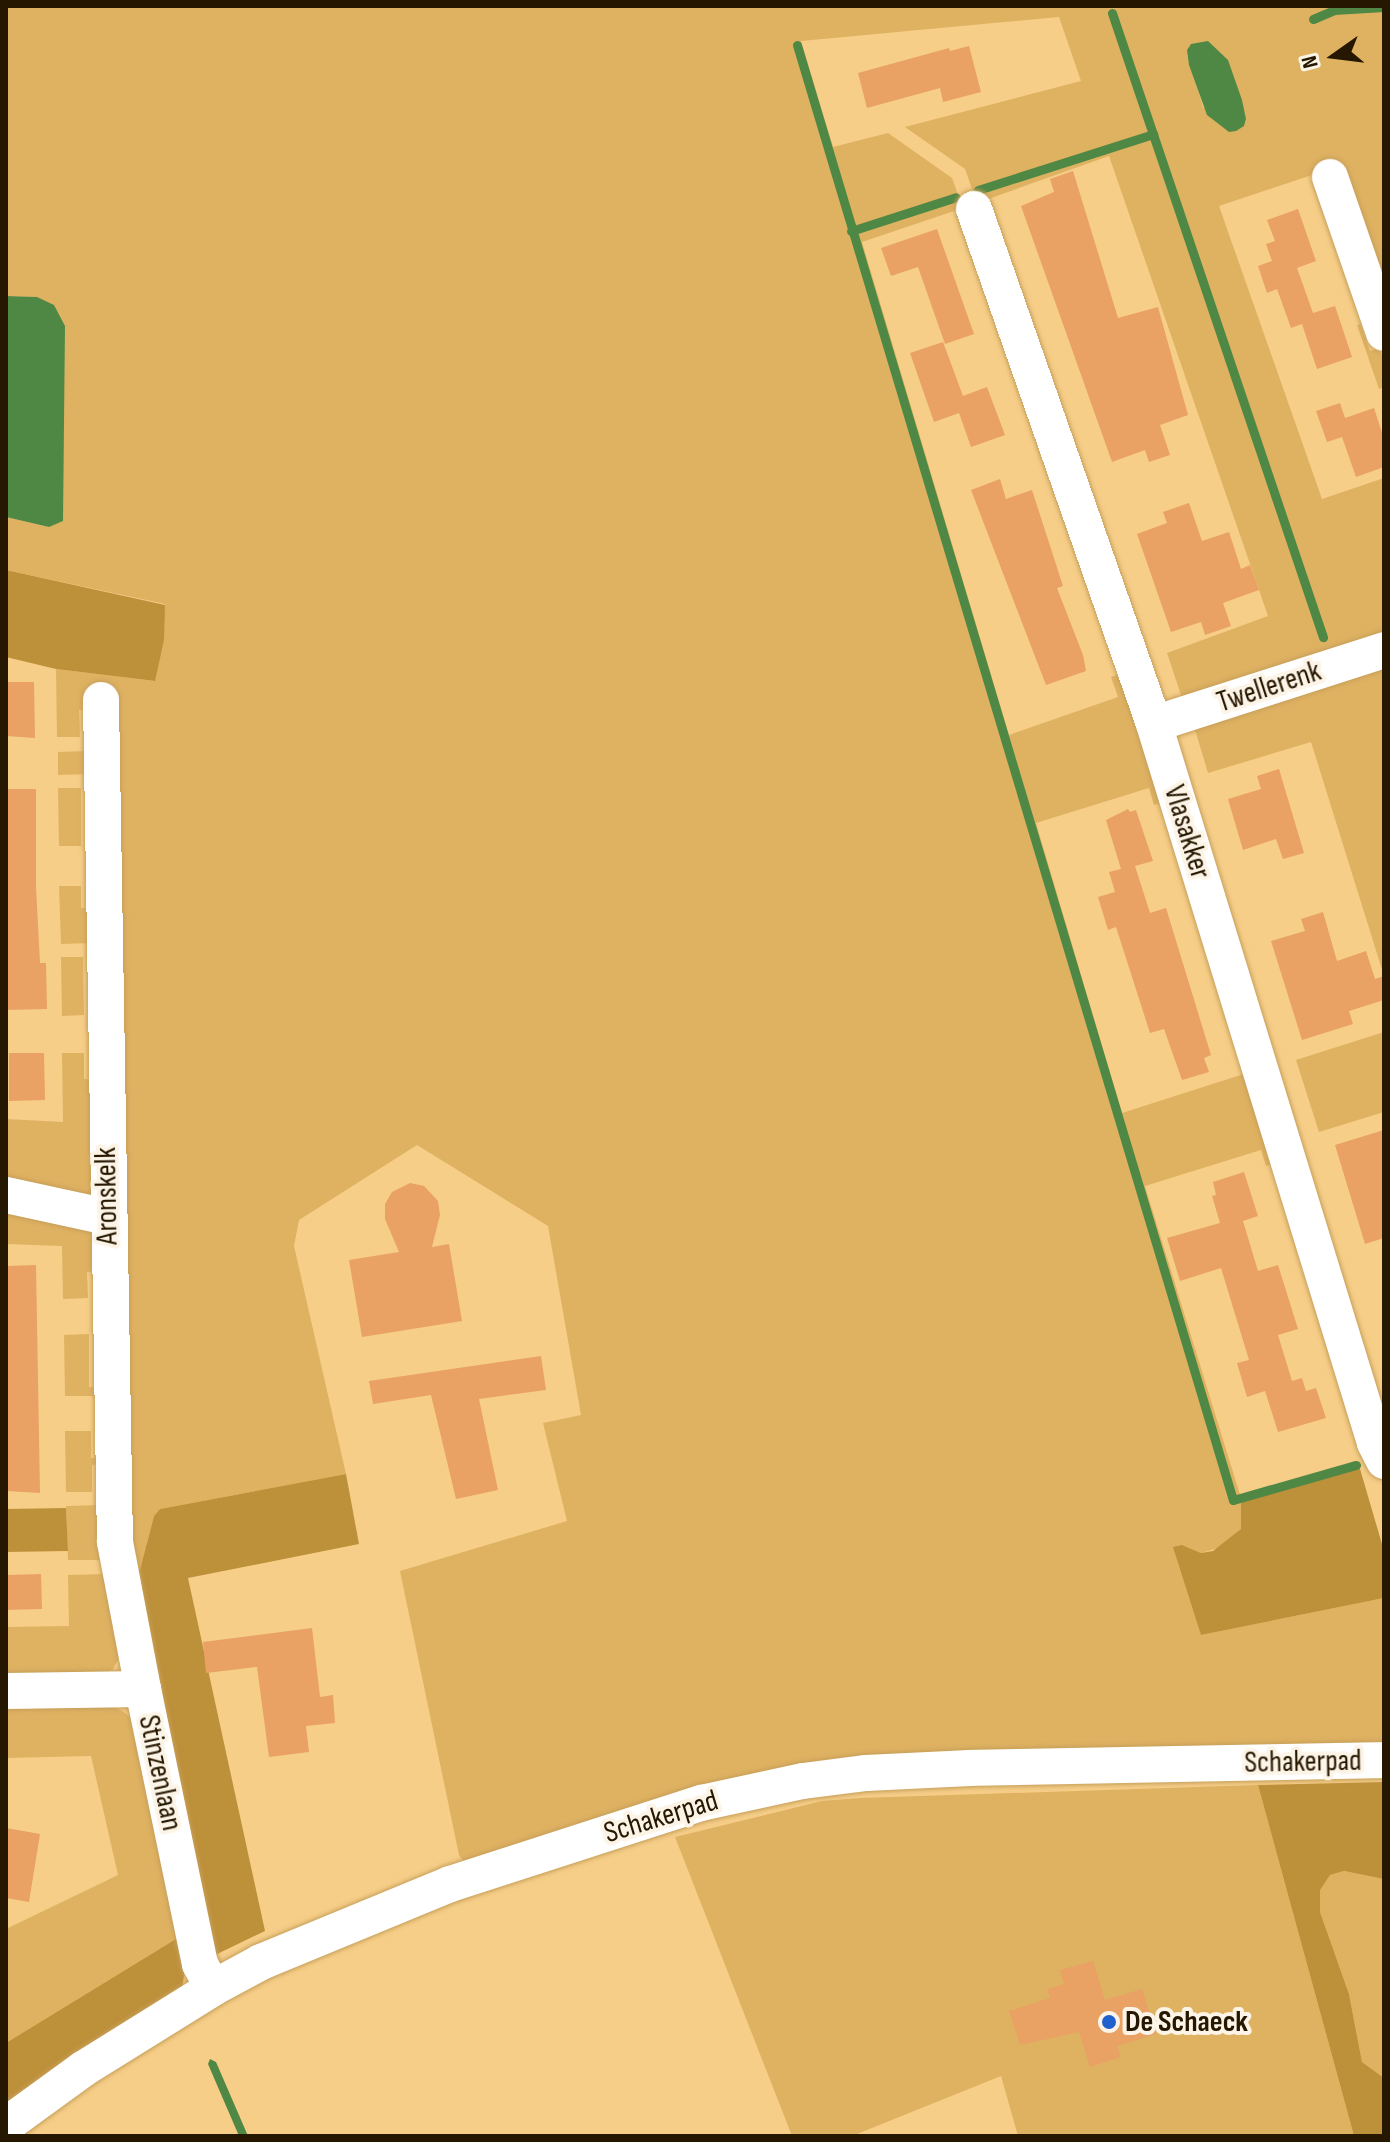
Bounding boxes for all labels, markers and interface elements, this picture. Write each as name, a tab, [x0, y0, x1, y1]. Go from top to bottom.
north arrow	[1294, 16, 1374, 96]
text: N	[1296, 53, 1325, 71]
street label: Twellerenk	[1212, 653, 1326, 721]
street label: Vlasakker	[1156, 781, 1218, 883]
street label: Aronskelk	[88, 1147, 126, 1245]
street label: Stinzenlaan	[130, 1712, 190, 1834]
street label: Schakerpad	[1244, 1743, 1362, 1781]
street label: Schakerpad	[600, 1783, 722, 1851]
place label: De Schaeck	[1125, 2004, 1248, 2040]
marker: De Schaeck	[1100, 2013, 1118, 2031]

